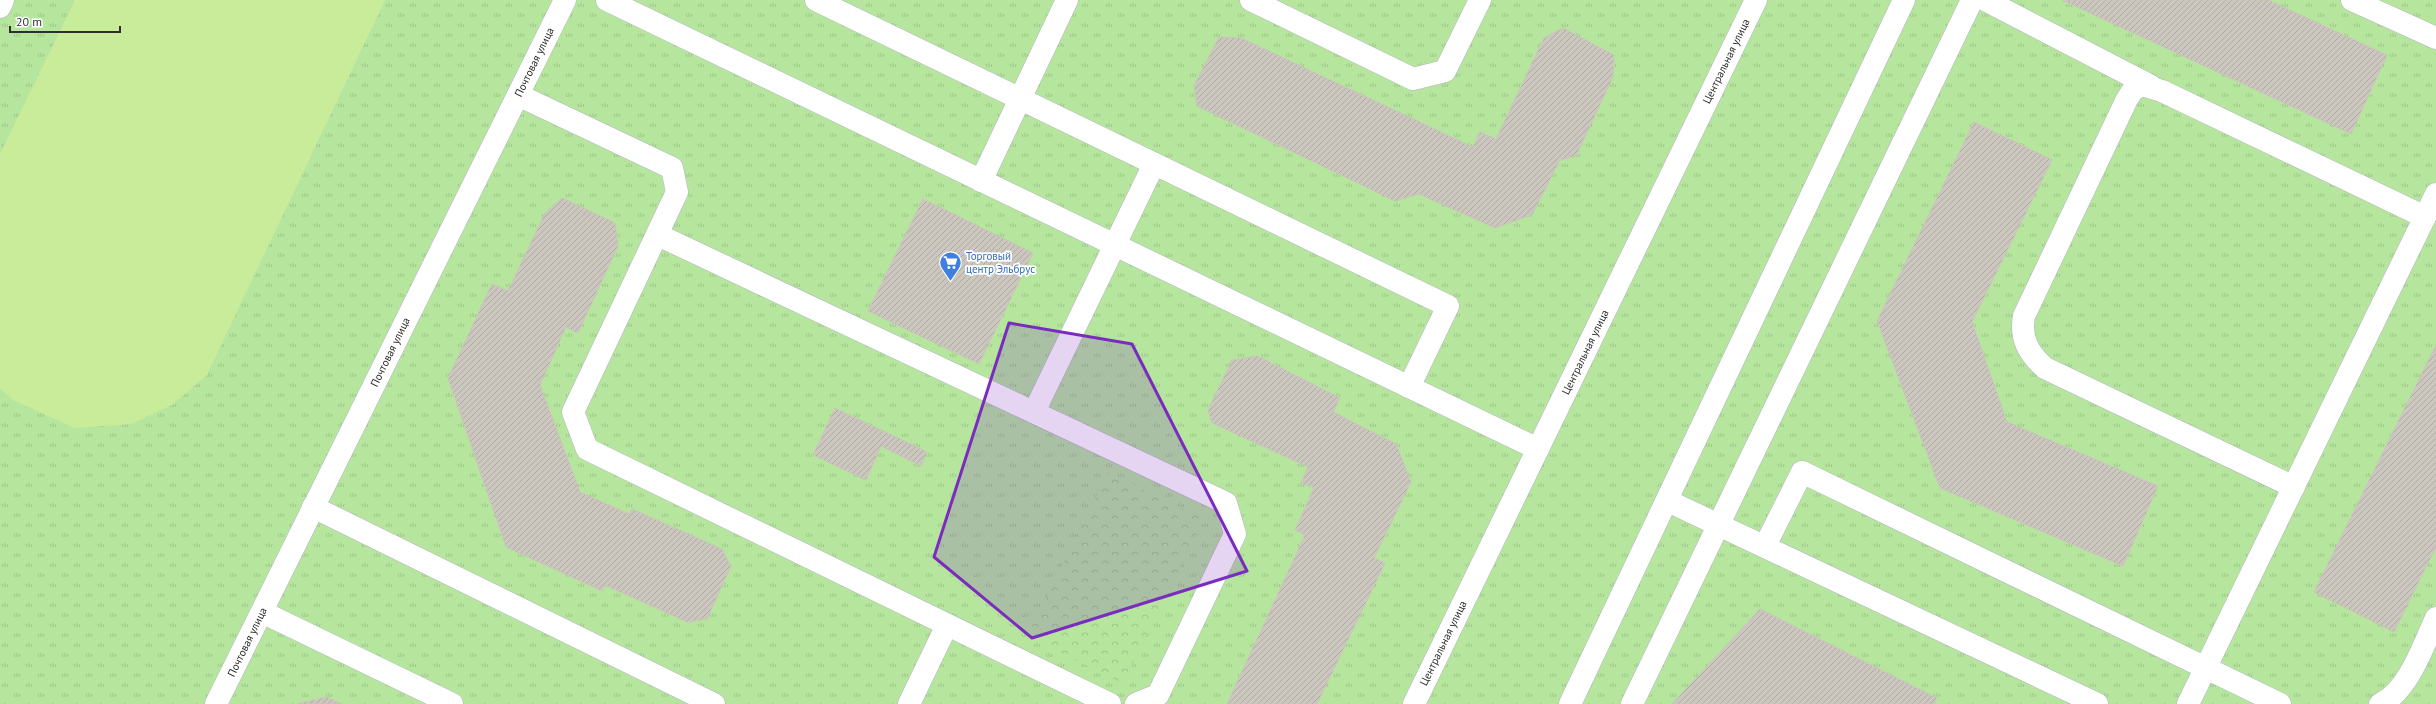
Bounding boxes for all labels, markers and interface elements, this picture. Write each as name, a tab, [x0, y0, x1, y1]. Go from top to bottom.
scale bar	[10, 8, 120, 34]
text: 20 m	[16, 14, 42, 29]
street label: Центральная улица	[1699, 16, 1753, 106]
street label: Почтовая улица	[511, 25, 557, 99]
supermarket icon: Торговый центр Эльбрус	[938, 249, 964, 282]
place label: Торговый центр Эльбрус	[966, 249, 1035, 276]
street label: Центральная улица	[1558, 307, 1612, 397]
street label: Почтовая улица	[367, 315, 413, 389]
street label: Центральная улица	[1416, 598, 1470, 688]
street label: Почтовая улица	[224, 605, 270, 679]

